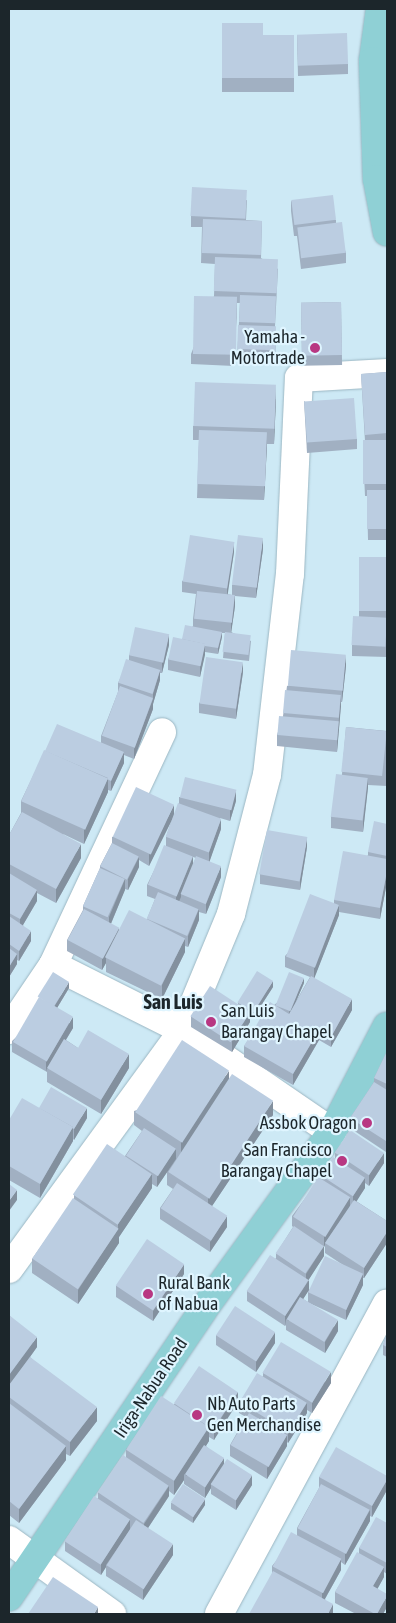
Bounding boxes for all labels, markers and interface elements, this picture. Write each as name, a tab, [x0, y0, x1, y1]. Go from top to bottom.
place label: Yamaha - Motortrade	[231, 327, 305, 369]
marker: Yamaha - Motortrade	[309, 342, 321, 354]
district label: San Luis	[143, 989, 203, 1013]
place label: San Luis Barangay Chapel	[221, 1001, 332, 1044]
marker: San Luis Barangay Chapel	[205, 1016, 217, 1028]
place label: Assbok Oragon	[260, 1112, 357, 1134]
marker: Assbok Oragon	[361, 1117, 373, 1129]
place label: San Francisco Barangay Chapel	[221, 1140, 332, 1182]
marker: San Francisco Barangay Chapel	[336, 1155, 348, 1167]
place label: Rural Bank of Nabua	[158, 1273, 230, 1316]
marker: Rural Bank of Nabua	[142, 1288, 154, 1300]
street label: Iriga-Nabua Road	[110, 1334, 192, 1442]
place label: Nb Auto Parts Gen Merchandise	[207, 1394, 321, 1436]
marker: Nb Auto Parts Gen Merchandise	[191, 1409, 203, 1421]

